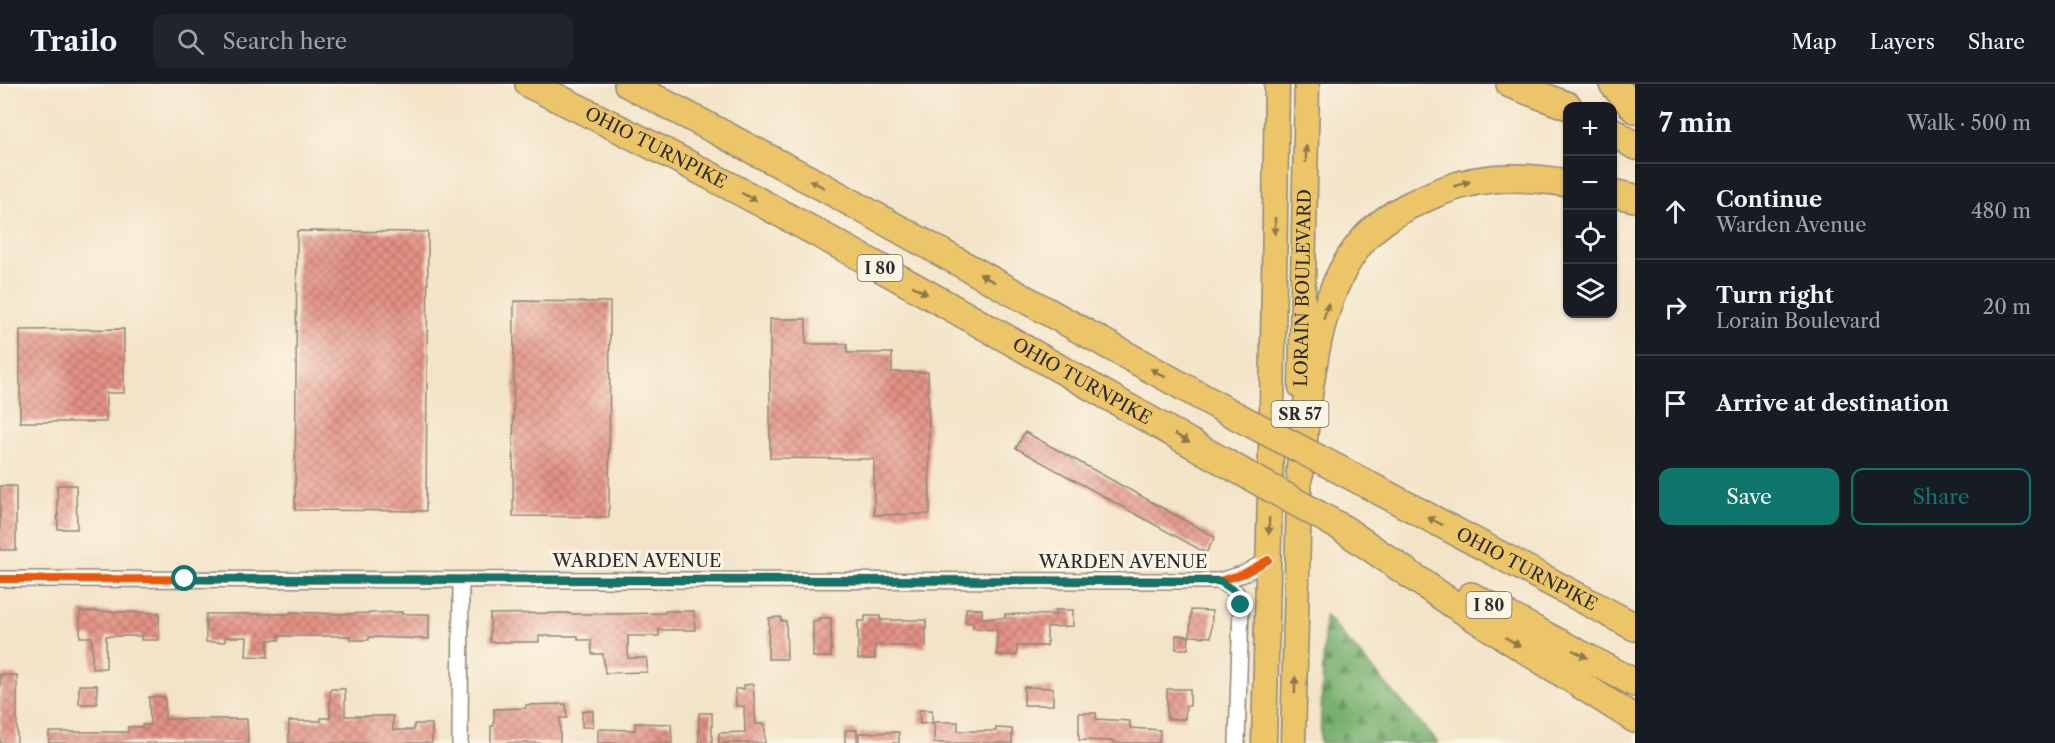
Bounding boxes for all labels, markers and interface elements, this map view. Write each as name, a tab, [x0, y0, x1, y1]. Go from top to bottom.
search box	[153, 14, 573, 68]
text: Trailo	[30, 24, 117, 58]
icon: search	[174, 25, 207, 58]
text: Search here	[222, 28, 347, 55]
text: Map	[1792, 29, 1837, 54]
text: Layers	[1870, 29, 1935, 54]
text: Share	[1968, 29, 2025, 54]
street label: OHIO TURNPIKE	[581, 102, 731, 193]
map controls	[1563, 102, 1617, 318]
button: +	[1563, 102, 1617, 156]
text: 7 min	[1659, 107, 1732, 139]
text: Walk · 500 m	[1907, 111, 2031, 135]
one-way arrow	[1301, 144, 1310, 163]
button: −	[1563, 156, 1617, 210]
one-way arrow	[808, 179, 825, 189]
one-way arrow	[1453, 179, 1471, 188]
text: Continue	[1716, 186, 1822, 213]
street label: LORAIN BOULEVARD	[1290, 189, 1316, 387]
one-way arrow	[741, 192, 758, 202]
icon: ahead	[1659, 195, 1692, 228]
text: 480 m	[1971, 199, 2031, 223]
button: locate	[1563, 210, 1617, 264]
text: Warden Avenue	[1716, 213, 1866, 237]
one-way arrow	[1270, 217, 1280, 236]
road number: I 80	[858, 255, 902, 281]
button: layers	[1563, 264, 1617, 318]
one-way arrow	[978, 273, 995, 283]
text: Turn right	[1716, 282, 1834, 309]
one-way arrow	[912, 285, 929, 295]
icon: right	[1659, 291, 1692, 324]
text: 20 m	[1983, 295, 2031, 319]
one-way arrow	[1322, 302, 1331, 320]
text: Lorain Boulevard	[1716, 309, 1881, 333]
street label: OHIO TURNPIKE	[1009, 333, 1156, 430]
one-way arrow	[1150, 367, 1166, 378]
icon: arrive	[1659, 387, 1692, 420]
text: Arrive at destination	[1716, 390, 1949, 417]
road number: SR 57	[1272, 401, 1328, 427]
one-way arrow	[1174, 433, 1191, 443]
button: Save	[1659, 468, 1839, 525]
button: Share	[1851, 468, 2031, 525]
one-way arrow	[1426, 516, 1443, 526]
one-way arrow	[1265, 517, 1274, 536]
street label: OHIO TURNPIKE	[1452, 523, 1601, 616]
street label: WARDEN AVENUE	[551, 550, 722, 572]
street label: WARDEN AVENUE	[1037, 551, 1208, 573]
route start	[171, 565, 197, 591]
route end	[1227, 591, 1253, 617]
road number: I 80	[1466, 592, 1512, 618]
one-way arrow	[1505, 636, 1522, 647]
one-way arrow	[1571, 649, 1588, 659]
one-way arrow	[1290, 675, 1299, 694]

